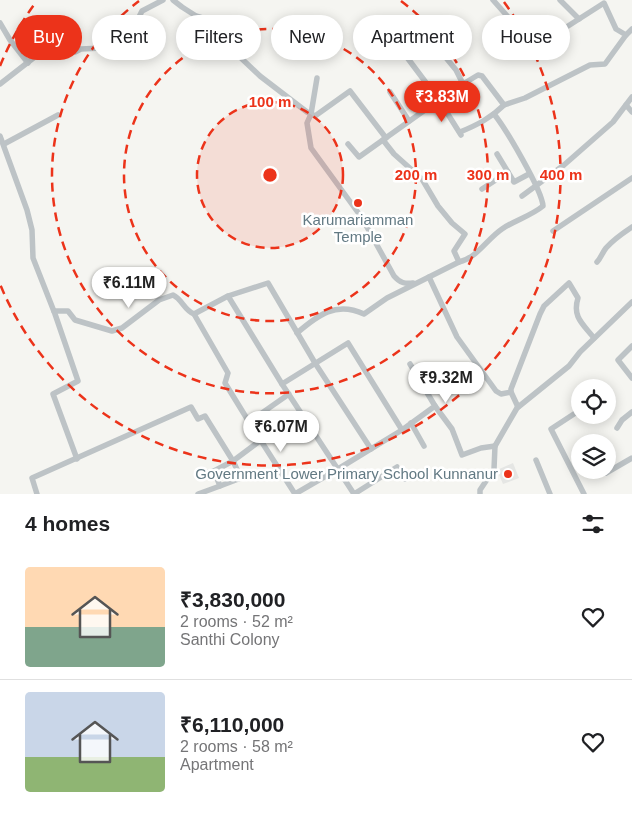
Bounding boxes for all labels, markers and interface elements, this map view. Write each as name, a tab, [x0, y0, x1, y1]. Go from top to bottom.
chip: Buy	[15, 15, 82, 60]
chip: Rent	[92, 15, 166, 60]
chip: Filters	[176, 15, 261, 60]
chip: New	[271, 15, 343, 60]
chip: Apartment	[353, 15, 472, 60]
chip: House	[482, 15, 570, 60]
pin: ₹3.83M	[401, 80, 483, 123]
text: ₹3.83M	[415, 88, 469, 105]
text: 100 m	[249, 93, 291, 110]
centre of rings	[261, 166, 279, 184]
text: 200 m	[395, 166, 437, 183]
text: 300 m	[467, 166, 509, 183]
text: 400 m	[540, 166, 582, 183]
marker: Karumariamman Temple	[352, 197, 364, 209]
place label: Karumariamman Temple	[303, 211, 413, 245]
pin: ₹6.11M	[88, 266, 170, 309]
text: ₹6.11M	[103, 274, 155, 291]
pin: ₹9.32M	[405, 362, 487, 404]
text: ₹9.32M	[419, 369, 473, 386]
map controls	[571, 379, 616, 479]
button: locate	[571, 379, 616, 424]
pin: ₹6.07M	[240, 410, 322, 453]
text: ₹6.07M	[254, 418, 308, 435]
button: layers	[571, 434, 616, 479]
place label: Government Lower Primary School Kunnanur	[195, 465, 498, 482]
marker: Government Lower Primary School Kunnanur	[502, 468, 514, 480]
icon: filters	[579, 510, 607, 538]
text: 4 homes	[25, 512, 110, 535]
icon: home	[65, 587, 125, 647]
text: ₹3,830,000	[180, 588, 285, 611]
icon: heart	[579, 603, 607, 631]
text: 2 rooms · 52 m²	[180, 613, 293, 630]
text: Santhi Colony	[180, 631, 280, 648]
icon: home	[65, 712, 125, 772]
text: ₹6,110,000	[180, 713, 284, 736]
icon: heart	[579, 728, 607, 756]
text: 2 rooms · 58 m²	[180, 738, 293, 755]
text: Apartment	[180, 756, 254, 773]

